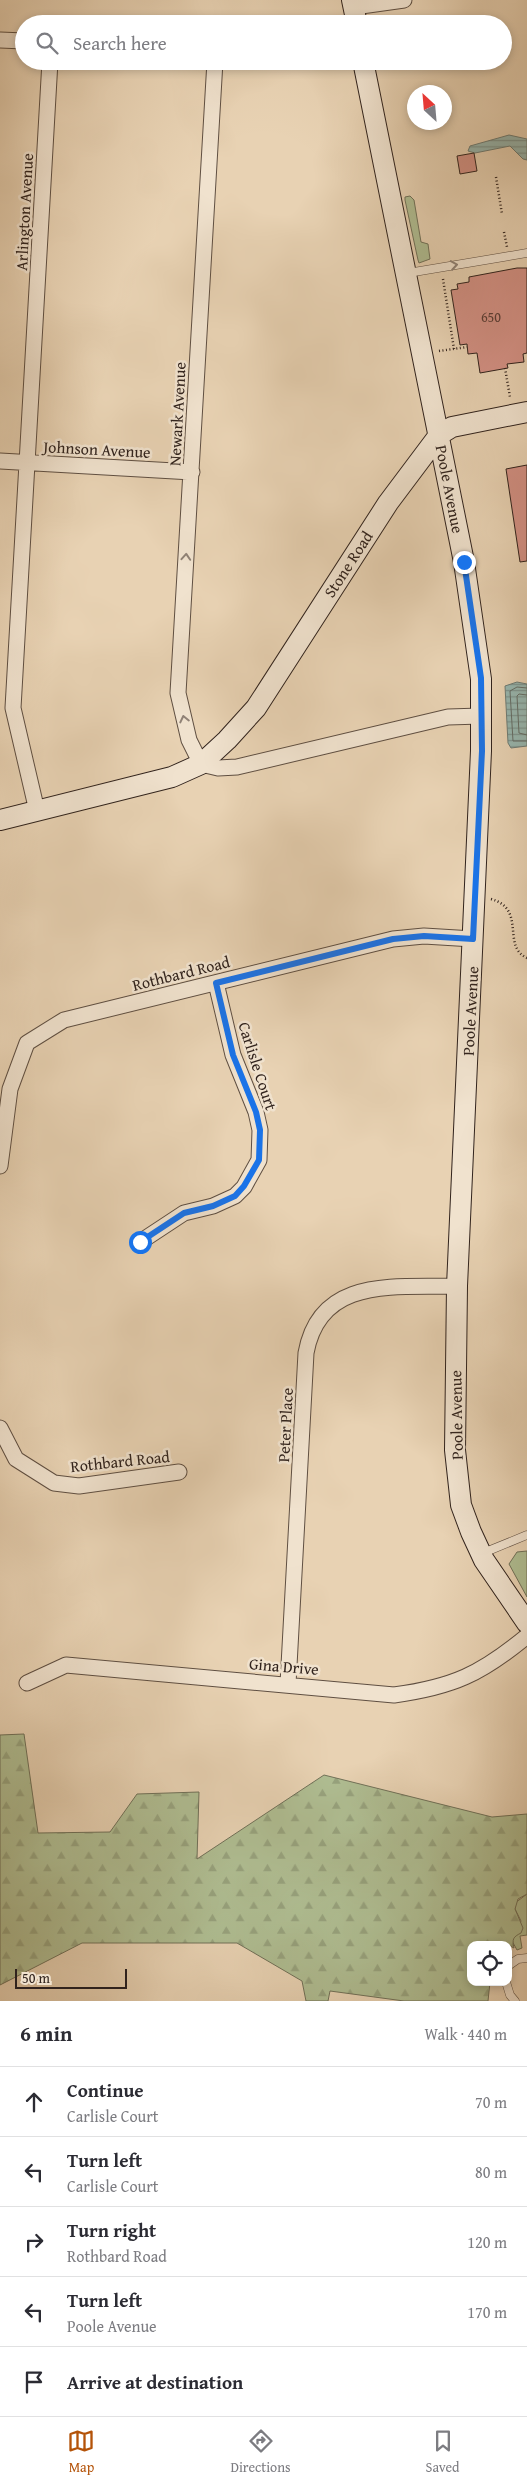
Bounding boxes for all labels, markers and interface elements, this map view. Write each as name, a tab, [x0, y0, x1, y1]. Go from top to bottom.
search box	[15, 15, 512, 70]
icon: search	[33, 29, 61, 57]
text: Search here	[73, 29, 167, 57]
north arrow	[407, 85, 452, 130]
street label: Arlington Avenue	[9, 153, 39, 271]
one-way arrow	[449, 260, 458, 270]
house number: 650	[481, 307, 501, 327]
street label: Newark Avenue	[162, 361, 192, 467]
street label: Johnson Avenue	[41, 434, 151, 464]
street label: Poole Avenue	[430, 443, 470, 535]
street label: Stone Road	[317, 526, 379, 602]
route end	[453, 551, 476, 574]
one-way arrow	[181, 553, 192, 561]
one-way arrow	[179, 714, 190, 723]
street label: Rothbard Road	[130, 949, 233, 997]
street label: Poole Avenue	[456, 966, 484, 1056]
street label: Carlisle Court	[232, 1019, 284, 1114]
route start	[129, 1231, 152, 1254]
street label: Poole Avenue	[443, 1370, 469, 1460]
street label: Peter Place	[271, 1387, 299, 1463]
street label: Rothbard Road	[69, 1444, 171, 1478]
street label: Gina Drive	[248, 1651, 320, 1681]
map controls	[467, 1941, 512, 1986]
button: locate	[467, 1941, 512, 1986]
scale bar	[15, 1966, 128, 1989]
text: 50 m	[22, 1968, 50, 1988]
text: 6 min	[20, 2018, 72, 2049]
text: Walk · 440 m	[424, 2022, 507, 2046]
text: Continue	[67, 2076, 144, 2104]
icon: ahead	[20, 2088, 48, 2116]
text: 70 m	[475, 2090, 507, 2114]
text: Carlisle Court	[67, 2104, 158, 2128]
text: Turn left	[67, 2146, 142, 2174]
icon: left	[20, 2158, 48, 2186]
text: 80 m	[475, 2160, 507, 2184]
text: Carlisle Court	[67, 2174, 158, 2198]
text: Turn right	[67, 2216, 156, 2244]
icon: right	[20, 2228, 48, 2256]
text: 120 m	[467, 2230, 507, 2254]
text: Rothbard Road	[67, 2244, 167, 2268]
text: Turn left	[67, 2286, 142, 2314]
icon: left	[20, 2298, 48, 2326]
text: 170 m	[467, 2300, 507, 2324]
text: Poole Avenue	[67, 2314, 157, 2338]
icon: arrive	[20, 2368, 48, 2396]
text: Arrive at destination	[67, 2368, 243, 2396]
tab: Map	[67, 2427, 95, 2477]
tab: Directions	[230, 2427, 291, 2477]
tab: Saved	[426, 2427, 460, 2477]

